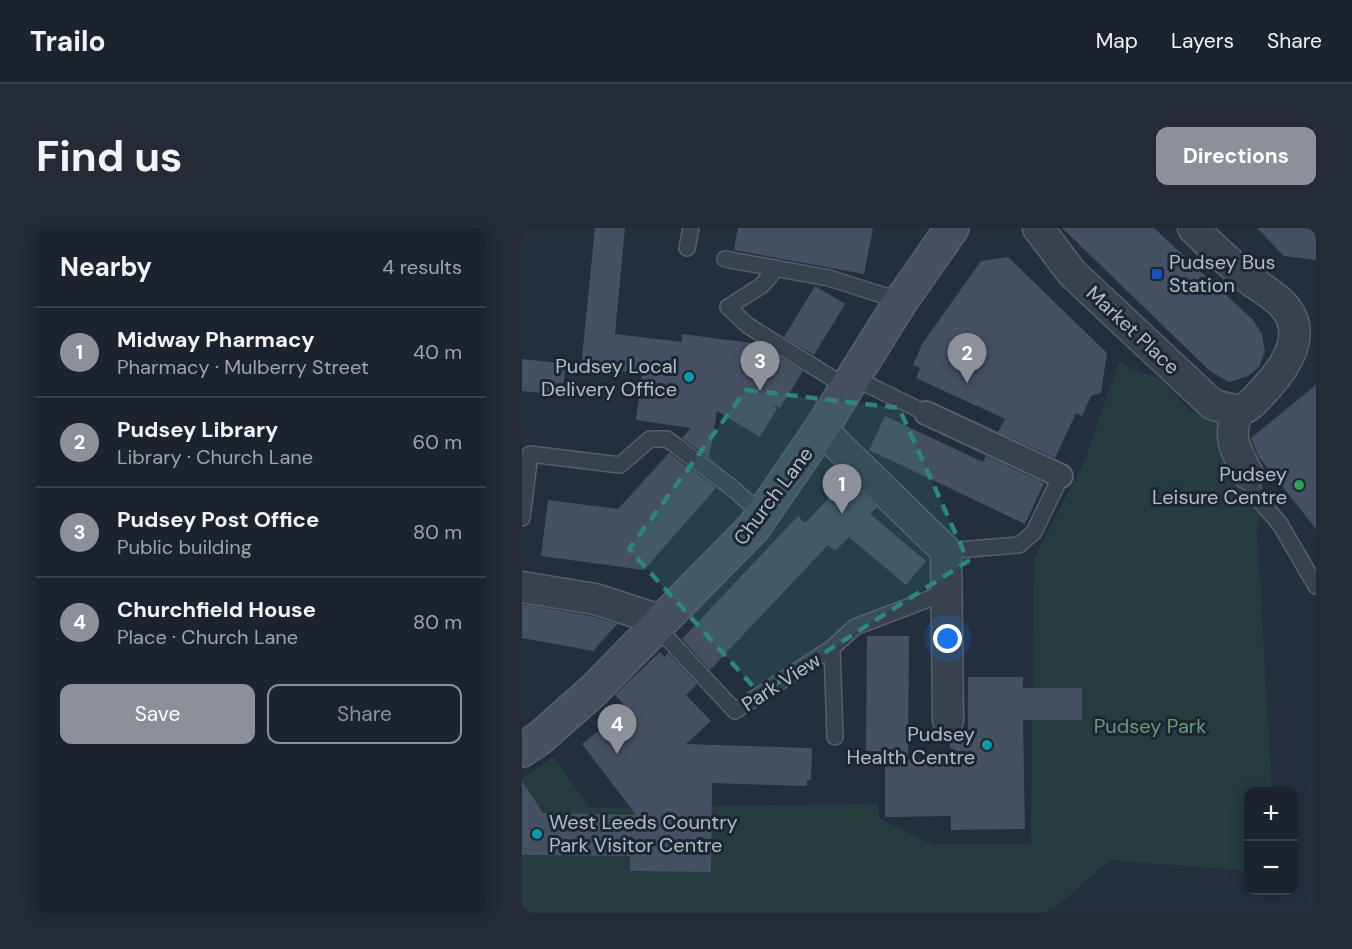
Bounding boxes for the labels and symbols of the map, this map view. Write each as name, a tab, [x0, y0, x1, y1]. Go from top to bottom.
place label: Pudsey Bus Station	[1169, 249, 1276, 298]
marker: Pudsey Bus Station	[1150, 267, 1164, 281]
street label: Market Place	[1081, 280, 1185, 380]
pin: 2	[948, 334, 986, 383]
pin: 3	[740, 342, 780, 391]
place label: Pudsey Local Delivery Office	[541, 353, 677, 402]
marker: Pudsey Local Delivery Office	[682, 370, 696, 384]
street label: Church Lane	[727, 442, 819, 550]
place label: Pudsey Leisure Centre	[1152, 461, 1287, 510]
pin: 1	[822, 464, 862, 514]
marker: Pudsey Leisure Centre	[1292, 478, 1306, 492]
your location	[933, 624, 962, 653]
street label: Park View	[737, 647, 825, 717]
pin: 4	[598, 704, 637, 754]
park label: Pudsey Park	[1094, 713, 1206, 739]
place label: Pudsey Health Centre	[847, 721, 975, 770]
marker: Pudsey Health Centre	[980, 738, 994, 752]
place label: West Leeds Country Park Visitor Centre	[549, 809, 738, 858]
marker: West Leeds Country Park Visitor Centre	[530, 827, 544, 841]

